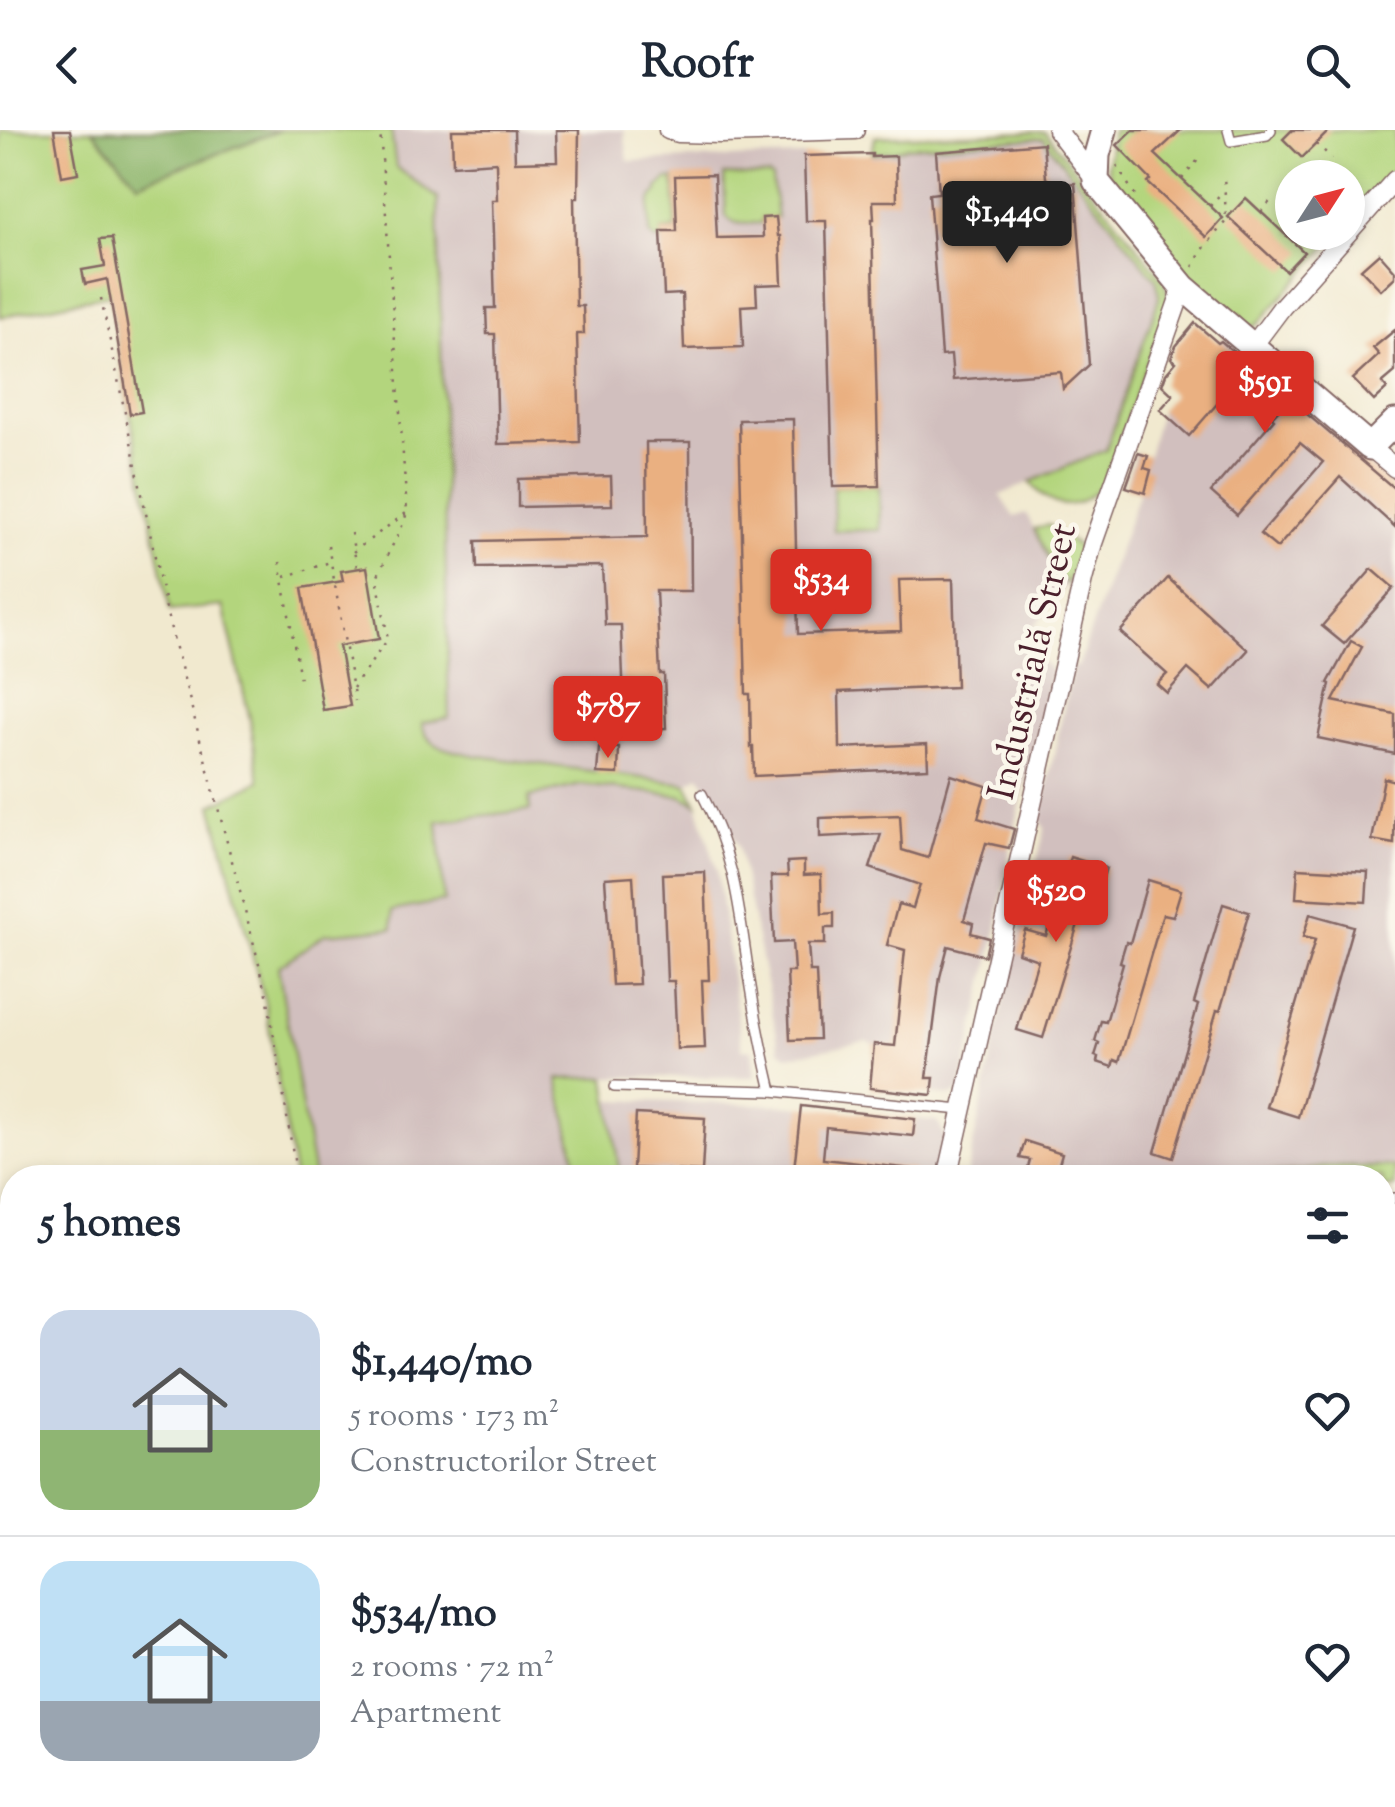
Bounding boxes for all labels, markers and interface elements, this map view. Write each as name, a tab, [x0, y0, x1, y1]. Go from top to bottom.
text: Roofr	[641, 33, 754, 98]
icon: back	[40, 38, 95, 93]
icon: search	[1300, 38, 1355, 93]
north arrow	[1275, 160, 1365, 250]
map controls	[1275, 160, 1365, 250]
pin: $1,440	[926, 181, 1088, 266]
text: $1,440	[965, 190, 1049, 236]
pin: $591	[1206, 351, 1324, 436]
text: $591	[1238, 360, 1292, 406]
street label: Industrială Street	[977, 518, 1093, 806]
pin: $534	[762, 549, 880, 634]
text: $534	[792, 558, 850, 604]
pin: $787	[549, 676, 667, 761]
text: $787	[575, 685, 641, 731]
pin: $520	[997, 860, 1115, 945]
text: $520	[1026, 869, 1086, 915]
text: 5 homes	[40, 1195, 181, 1255]
icon: filters	[1300, 1198, 1355, 1253]
text: $1,440/mo	[350, 1334, 532, 1394]
icon: home	[120, 1350, 240, 1470]
icon: heart	[1300, 1383, 1355, 1438]
text: 5 rooms · 173 m²	[350, 1394, 559, 1440]
text: Constructorilor Street	[350, 1440, 657, 1486]
text: $534/mo	[350, 1585, 497, 1645]
icon: home	[120, 1601, 240, 1721]
icon: heart	[1300, 1634, 1355, 1689]
text: 2 rooms · 72 m²	[350, 1645, 554, 1691]
text: Apartment	[350, 1691, 501, 1737]

